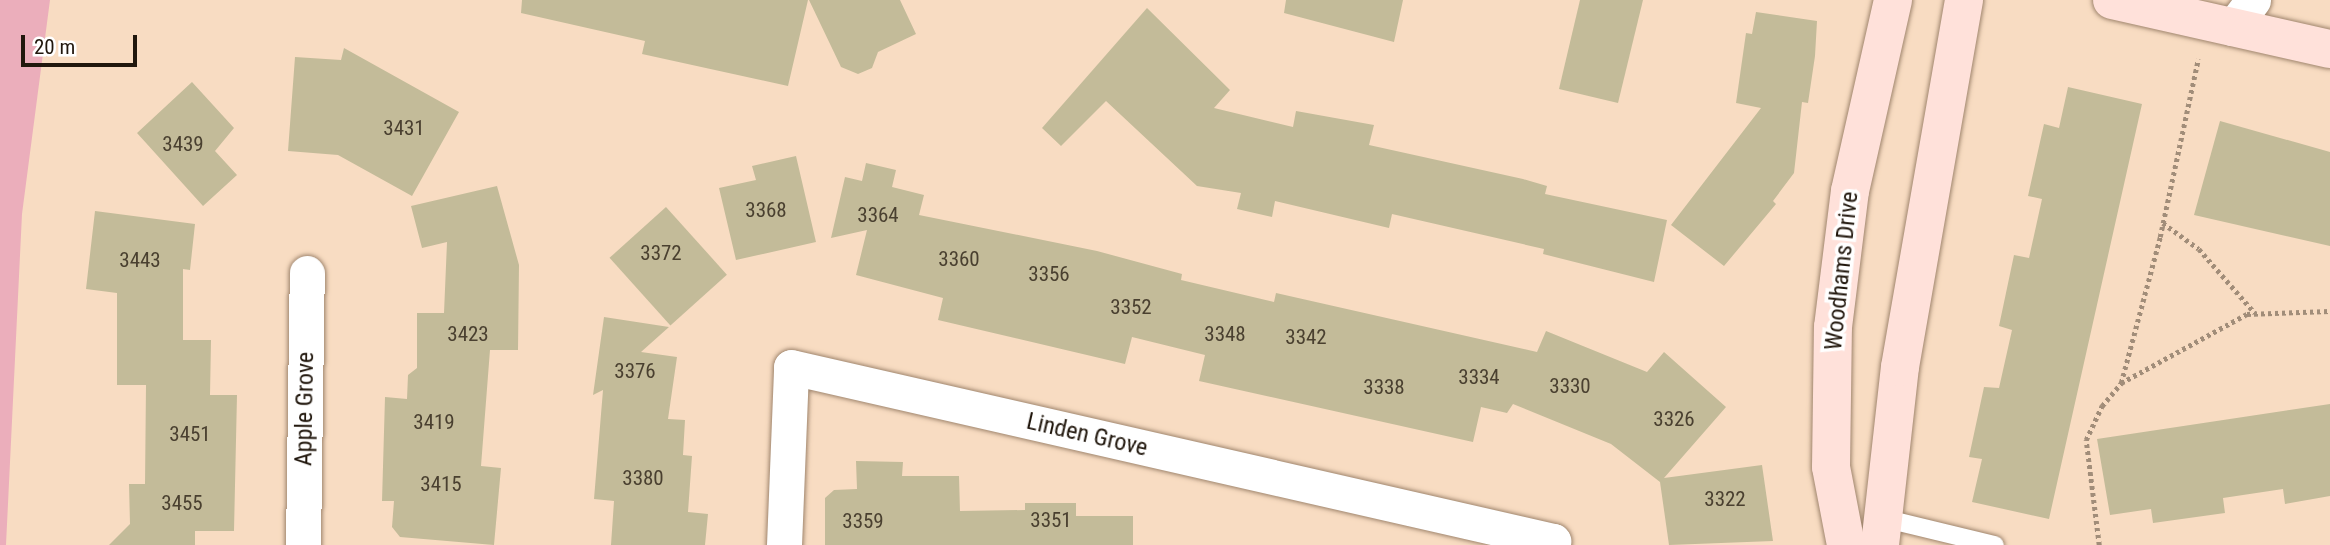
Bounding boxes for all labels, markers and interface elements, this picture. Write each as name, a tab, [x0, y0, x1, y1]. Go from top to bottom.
scale bar	[24, 21, 140, 65]
text: 20 m	[34, 35, 75, 59]
house number: 3431	[383, 115, 425, 141]
house number: 3439	[162, 131, 204, 157]
street label: Woodhams Drive	[1819, 190, 1865, 352]
house number: 3368	[745, 197, 787, 223]
house number: 3364	[857, 202, 899, 228]
house number: 3372	[640, 240, 682, 266]
house number: 3360	[938, 246, 980, 272]
house number: 3443	[119, 247, 161, 273]
house number: 3356	[1028, 261, 1070, 287]
house number: 3352	[1110, 294, 1152, 320]
house number: 3423	[447, 321, 489, 347]
house number: 3348	[1204, 321, 1246, 347]
house number: 3342	[1285, 324, 1327, 350]
street label: Apple Grove	[290, 352, 320, 466]
house number: 3376	[614, 358, 656, 384]
house number: 3334	[1458, 364, 1500, 390]
house number: 3330	[1549, 373, 1591, 399]
house number: 3338	[1363, 374, 1405, 400]
house number: 3326	[1653, 406, 1695, 432]
street label: Linden Grove	[1024, 407, 1150, 463]
house number: 3419	[413, 409, 455, 435]
house number: 3451	[169, 421, 211, 447]
house number: 3380	[622, 465, 664, 491]
house number: 3415	[420, 471, 462, 497]
house number: 3322	[1704, 486, 1746, 512]
house number: 3455	[161, 490, 203, 516]
house number: 3351	[1030, 507, 1072, 533]
house number: 3359	[842, 508, 884, 534]

